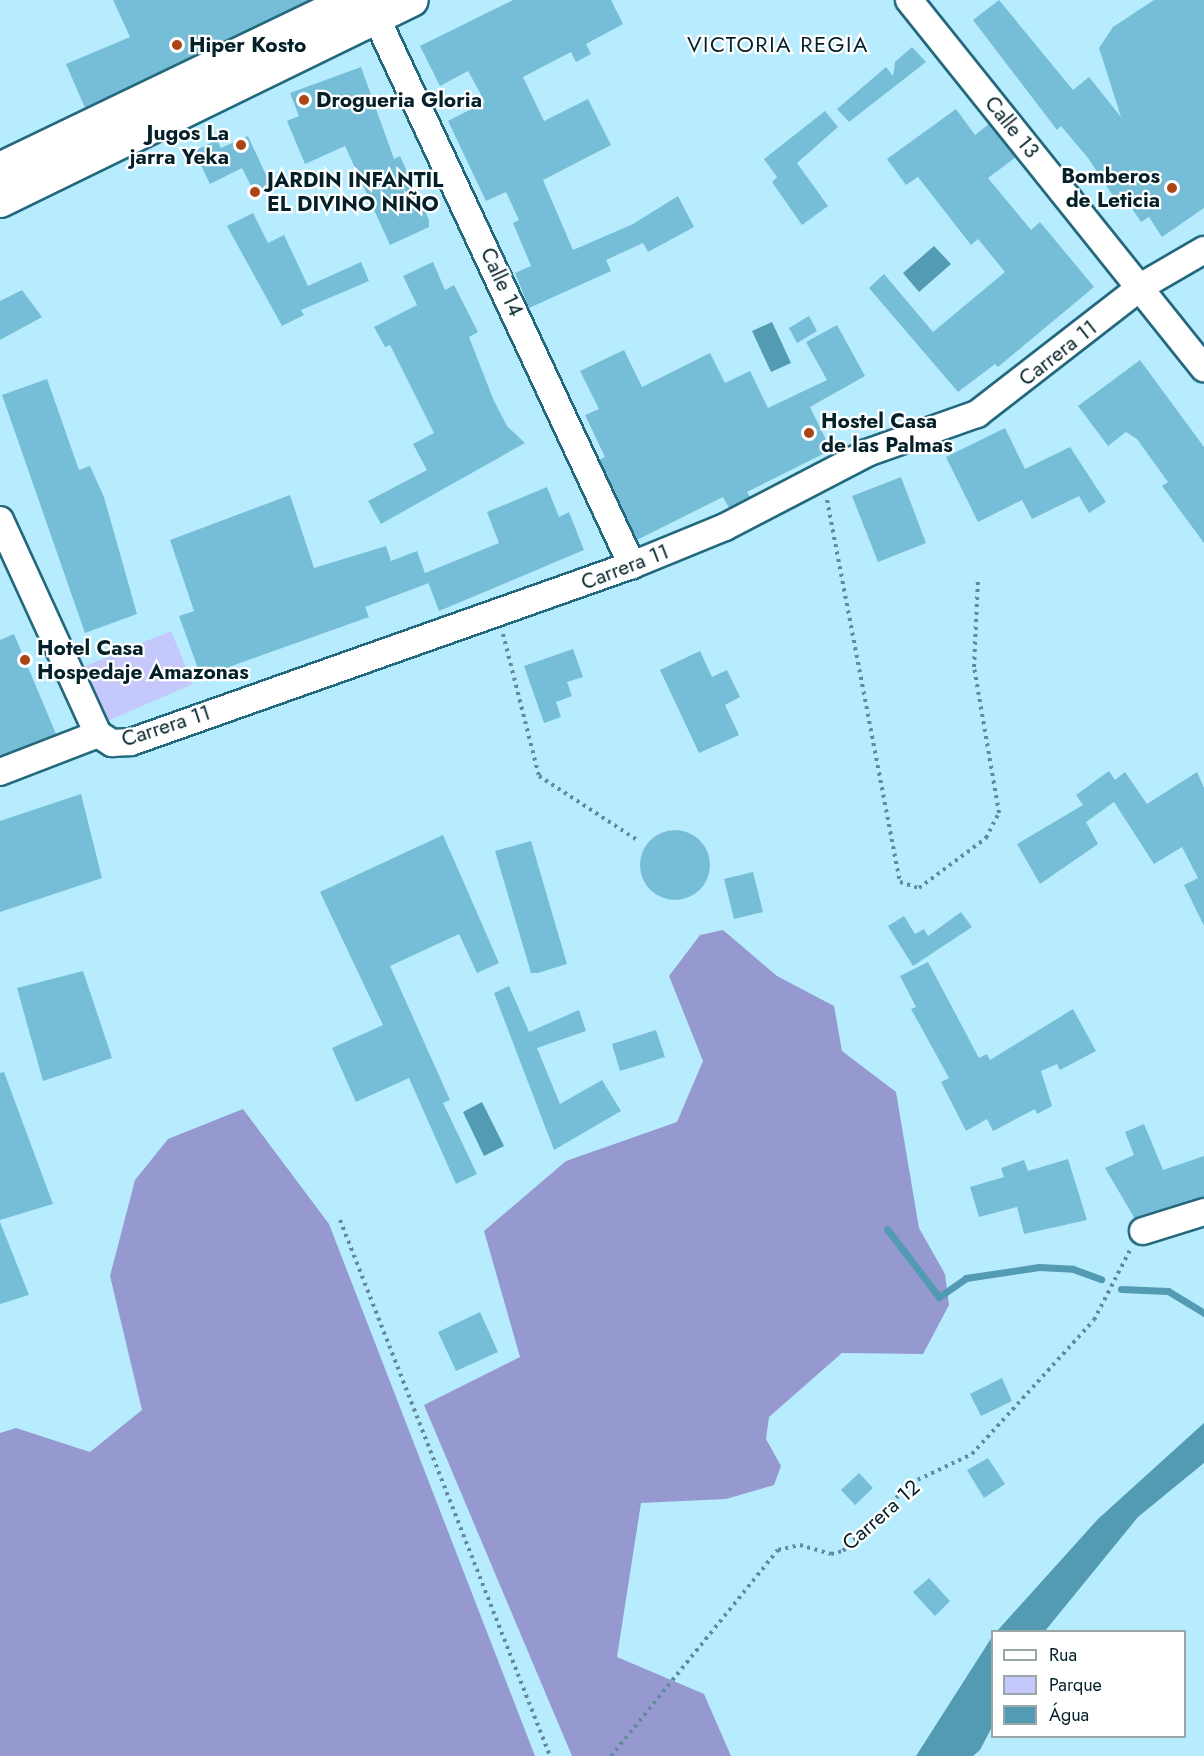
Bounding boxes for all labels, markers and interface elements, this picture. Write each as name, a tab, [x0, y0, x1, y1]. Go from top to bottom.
place label: Hiper Kosto	[189, 32, 306, 58]
district label: VICTORIA REGIA	[687, 32, 869, 58]
marker: Hiper Kosto	[170, 38, 184, 52]
place label: Drogueria Gloria	[316, 87, 482, 113]
street label: Calle 13	[979, 91, 1045, 163]
marker: Drogueria Gloria	[297, 93, 311, 107]
place label: Jugos La jarra Yeka	[130, 120, 229, 170]
marker: Jugos La jarra Yeka	[234, 138, 248, 152]
place label: Bomberos de Leticia	[1061, 163, 1160, 213]
place label: JARDIN INFANTIL EL DIVINO NIÑO	[267, 167, 443, 217]
marker: Bomberos de Leticia	[1165, 181, 1179, 195]
marker: JARDIN INFANTIL EL DIVINO NIÑO	[248, 185, 262, 199]
street label: Calle 14	[475, 244, 529, 320]
street label: Carrera 11	[1014, 315, 1102, 391]
place label: Hostel Casa de las Palmas	[821, 408, 953, 458]
marker: Hostel Casa de las Palmas	[802, 426, 816, 440]
street label: Carrera 11	[578, 539, 672, 595]
place label: Hotel Casa Hospedaje Amazonas	[37, 635, 249, 685]
marker: Hotel Casa Hospedaje Amazonas	[18, 653, 32, 667]
street label: Carrera 11	[118, 700, 214, 752]
street label: Carrera 12	[837, 1475, 925, 1555]
legend	[991, 1630, 1186, 1738]
text: Rua	[1049, 1642, 1077, 1668]
text: Parque	[1049, 1672, 1102, 1698]
text: Água	[1049, 1702, 1089, 1728]

